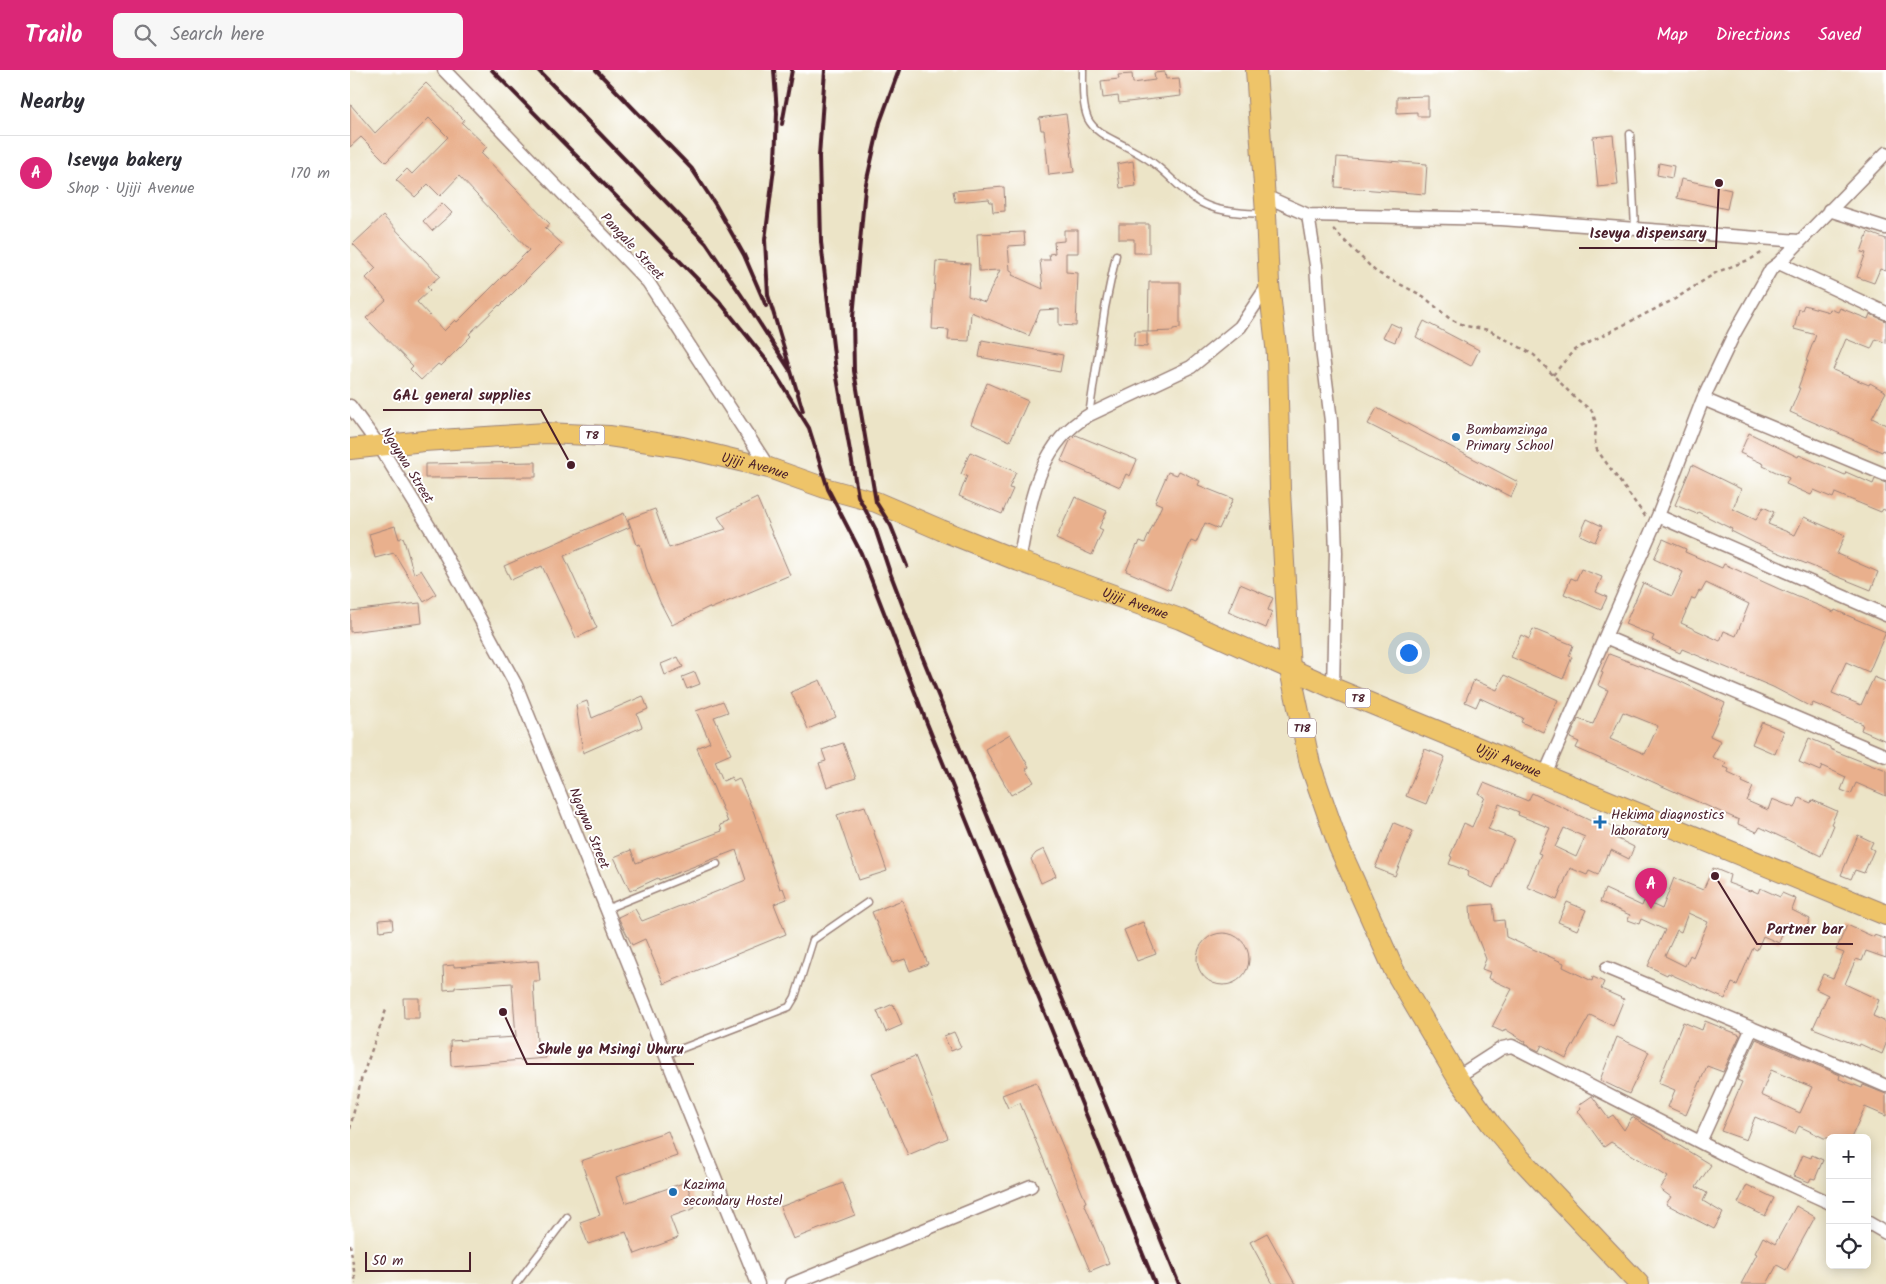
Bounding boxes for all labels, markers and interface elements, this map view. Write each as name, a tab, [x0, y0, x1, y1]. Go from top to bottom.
search box	[113, 13, 463, 58]
text: Trailo	[25, 16, 83, 55]
text: Search here	[171, 20, 264, 50]
icon: search	[131, 21, 159, 49]
text: Map	[1656, 21, 1688, 50]
text: Directions	[1716, 21, 1790, 50]
text: Saved	[1818, 21, 1861, 50]
text: Nearby	[20, 86, 85, 119]
text: Isevya bakery	[67, 146, 182, 176]
text: A	[31, 161, 41, 186]
text: 170 m	[290, 161, 330, 186]
text: Shop · Ujiji Avenue	[67, 176, 194, 201]
street label: Pangale Street	[595, 208, 670, 286]
callout: Isevya dispensary	[1579, 218, 1716, 248]
text: Isevya dispensary	[1589, 222, 1707, 246]
callout: GAL general supplies	[383, 380, 541, 410]
text: GAL general supplies	[393, 384, 531, 408]
place label: Bombamzinga Primary School	[1466, 419, 1554, 457]
street label: Ngoywa Street	[375, 423, 440, 508]
road number: T8	[580, 426, 604, 444]
marker: Bombamzinga Primary School	[1450, 431, 1462, 443]
street label: Ujiji Avenue	[719, 447, 792, 486]
street label: Ujiji Avenue	[1099, 582, 1172, 626]
your location	[1396, 640, 1422, 666]
road number: T8	[1346, 688, 1370, 708]
road number: T18	[1288, 718, 1316, 738]
street label: Ujiji Avenue	[1472, 738, 1545, 785]
street label: Ngoywa Street	[563, 784, 616, 873]
place label: Hekima diagnostics laboratory	[1611, 804, 1724, 842]
marker: Hekima diagnostics laboratory	[1593, 815, 1607, 829]
pin: A	[1635, 868, 1667, 909]
callout: Partner bar	[1757, 914, 1853, 944]
text: Partner bar	[1767, 918, 1844, 942]
callout: Shule ya Msingi Uhuru	[527, 1034, 694, 1064]
text: Shule ya Msingi Uhuru	[536, 1038, 684, 1062]
map controls	[1826, 1134, 1871, 1269]
button: +	[1826, 1134, 1871, 1179]
place label: Kazima secondary Hostel	[683, 1174, 783, 1212]
button: −	[1826, 1179, 1871, 1224]
marker: Kazima secondary Hostel	[667, 1186, 679, 1198]
button: locate	[1826, 1224, 1871, 1269]
scale bar	[365, 1249, 471, 1272]
text: 50 m	[372, 1250, 403, 1272]

